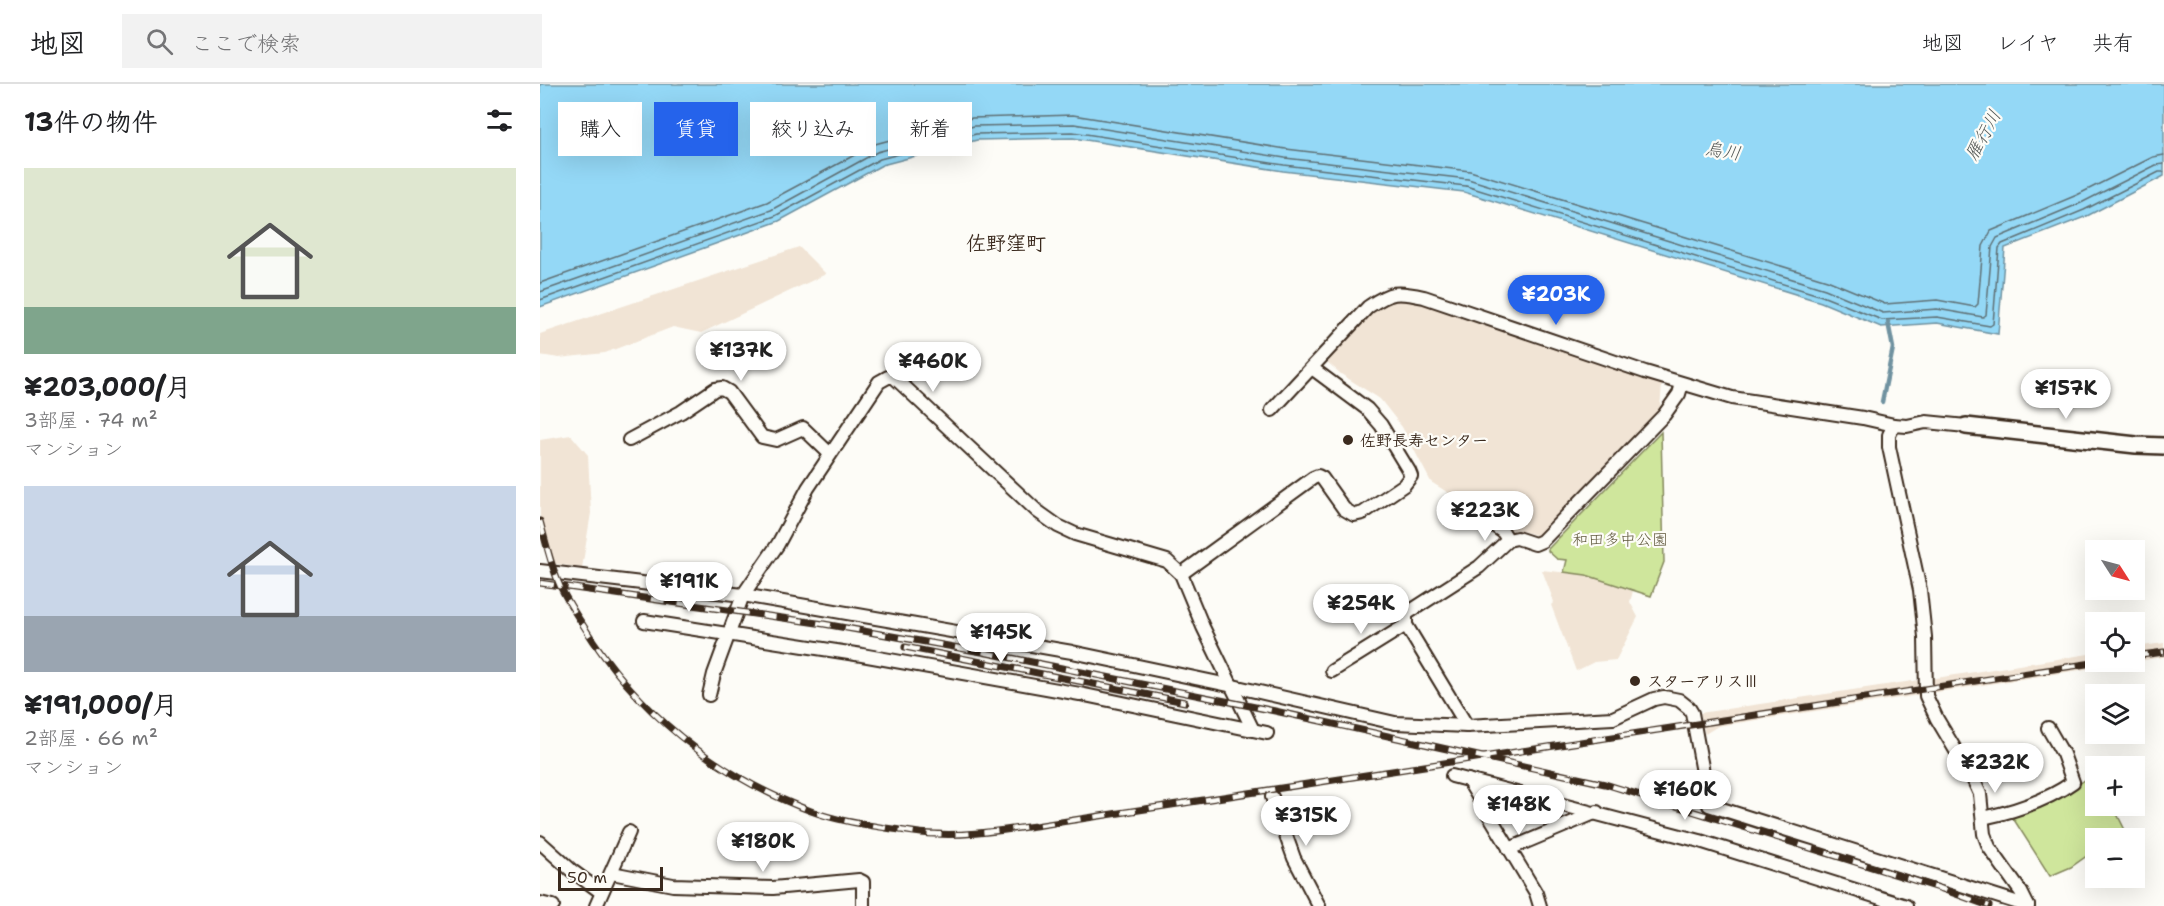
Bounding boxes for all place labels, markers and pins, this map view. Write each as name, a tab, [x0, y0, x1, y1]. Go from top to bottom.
pin: ¥203K	[1514, 275, 1598, 326]
pin: ¥137K	[699, 331, 783, 382]
pin: ¥460K	[891, 342, 975, 393]
pin: ¥157K	[2024, 369, 2108, 420]
place label: 佐野長寿センター	[1360, 430, 1488, 451]
marker: 佐野長寿センター	[1341, 433, 1355, 447]
pin: ¥223K	[1443, 491, 1527, 542]
pin: ¥191K	[647, 562, 731, 613]
pin: ¥254K	[1319, 584, 1403, 635]
pin: ¥145K	[959, 613, 1043, 664]
place label: スターアリスⅢ	[1647, 671, 1759, 692]
marker: スターアリスⅢ	[1628, 674, 1642, 688]
pin: ¥232K	[1953, 743, 2037, 794]
pin: ¥160K	[1643, 770, 1727, 821]
pin: ¥148K	[1477, 785, 1561, 836]
pin: ¥315K	[1264, 796, 1348, 847]
pin: ¥180K	[721, 822, 805, 873]

